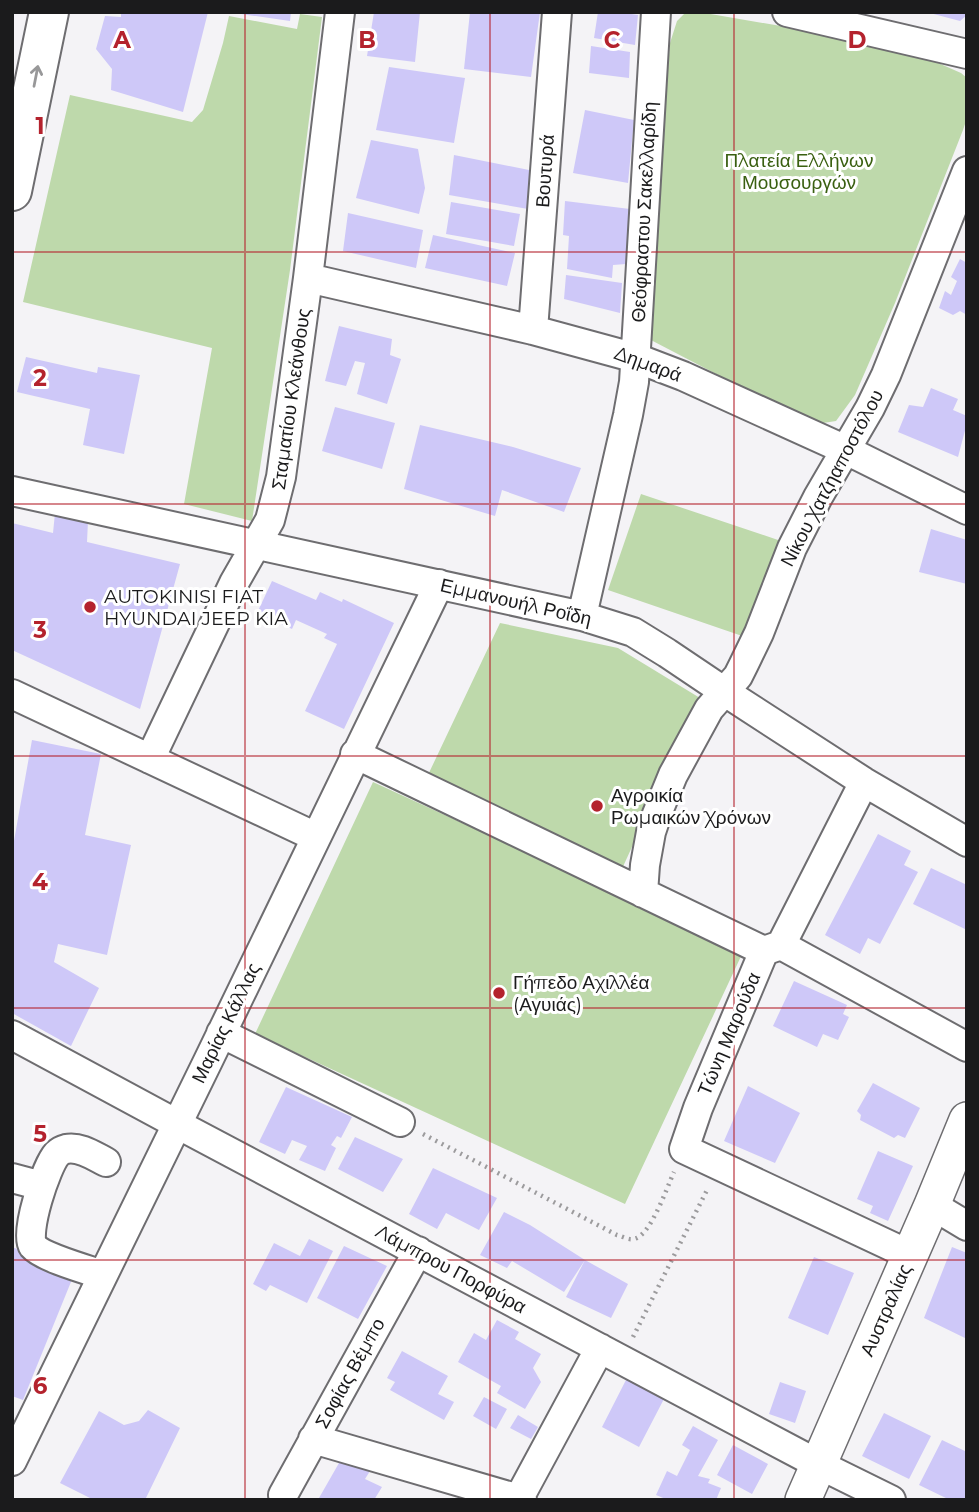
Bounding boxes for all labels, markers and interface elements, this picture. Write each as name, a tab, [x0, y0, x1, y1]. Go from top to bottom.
text: A	[112, 26, 131, 54]
text: B	[358, 26, 376, 54]
text: C	[604, 26, 621, 54]
text: D	[848, 26, 867, 54]
one-way arrow	[29, 65, 43, 88]
street label: Θεόφραστου Σακελλαρίδη	[627, 101, 661, 323]
text: 1	[35, 112, 45, 140]
street label: Βουτυρά	[531, 134, 559, 208]
park label: Πλατεία Ελλήνων Μουσουργών	[725, 149, 873, 194]
street label: Σταματίου Κλεάνθους	[267, 307, 315, 491]
street label: Δημαρά	[611, 341, 685, 387]
text: 2	[33, 364, 47, 392]
street label: Νίκου Χατζηαποστόλου	[776, 386, 888, 570]
street label: Εμμανουήλ Ροΐδη	[438, 573, 594, 631]
place label: AUTOKINISI FIAT HYUNDAI JEEP KIA	[104, 585, 288, 630]
marker: AUTOKINISI FIAT HYUNDAI JEEP KIA	[82, 599, 98, 615]
text: 3	[32, 616, 47, 644]
place label: Αγροικία Ρωμαικών Χρόνων	[611, 784, 771, 829]
marker: Αγροικία Ρωμαικών Χρόνων	[589, 798, 605, 814]
text: 4	[32, 868, 48, 896]
street label: Μαρίας Κάλλας	[187, 959, 265, 1087]
street label: Τώνη Μαρούδα	[693, 969, 765, 1099]
place label: Γήπεδο Αχιλλέα (Αγυιάς)	[513, 971, 649, 1016]
marker: Γήπεδο Αχιλλέα (Αγυιάς)	[491, 985, 507, 1001]
text: 5	[33, 1120, 47, 1148]
street label: Λάμπρου Πορφύρα	[372, 1220, 530, 1318]
street label: Αυστραλίας	[855, 1260, 917, 1360]
street label: Σοφίας Βέμπο	[310, 1314, 390, 1432]
text: 6	[33, 1372, 48, 1400]

